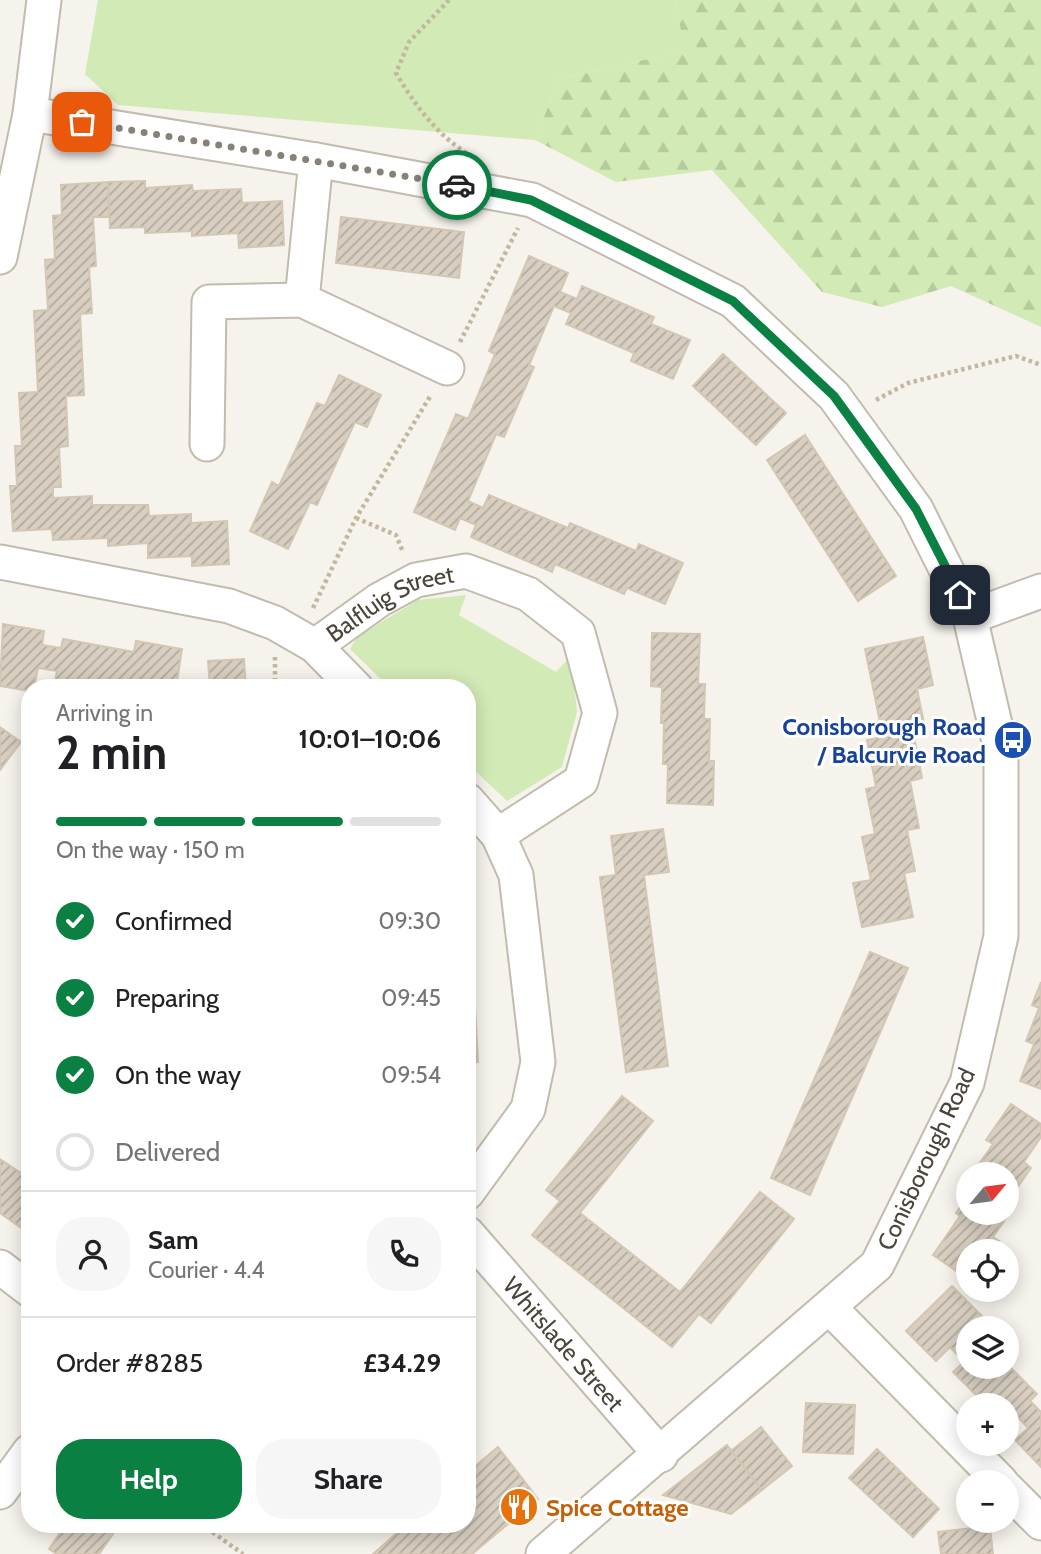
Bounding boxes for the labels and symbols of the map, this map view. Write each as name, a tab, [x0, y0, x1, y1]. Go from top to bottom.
pin	[52, 92, 112, 152]
courier	[422, 150, 492, 220]
street label: Balfluig Street	[320, 559, 456, 648]
pin	[930, 565, 990, 625]
place label: Conisborough Road / Balcurvie Road	[782, 712, 986, 769]
bus stop icon: Conisborough Road / Balcurvie Road	[992, 719, 1034, 761]
street label: Conisborough Road	[871, 1063, 981, 1255]
north arrow	[956, 1162, 1018, 1225]
street label: Whitslade Street	[497, 1271, 630, 1417]
restaurant icon: Spice Cottage	[498, 1486, 540, 1528]
place label: Spice Cottage	[546, 1493, 689, 1522]

